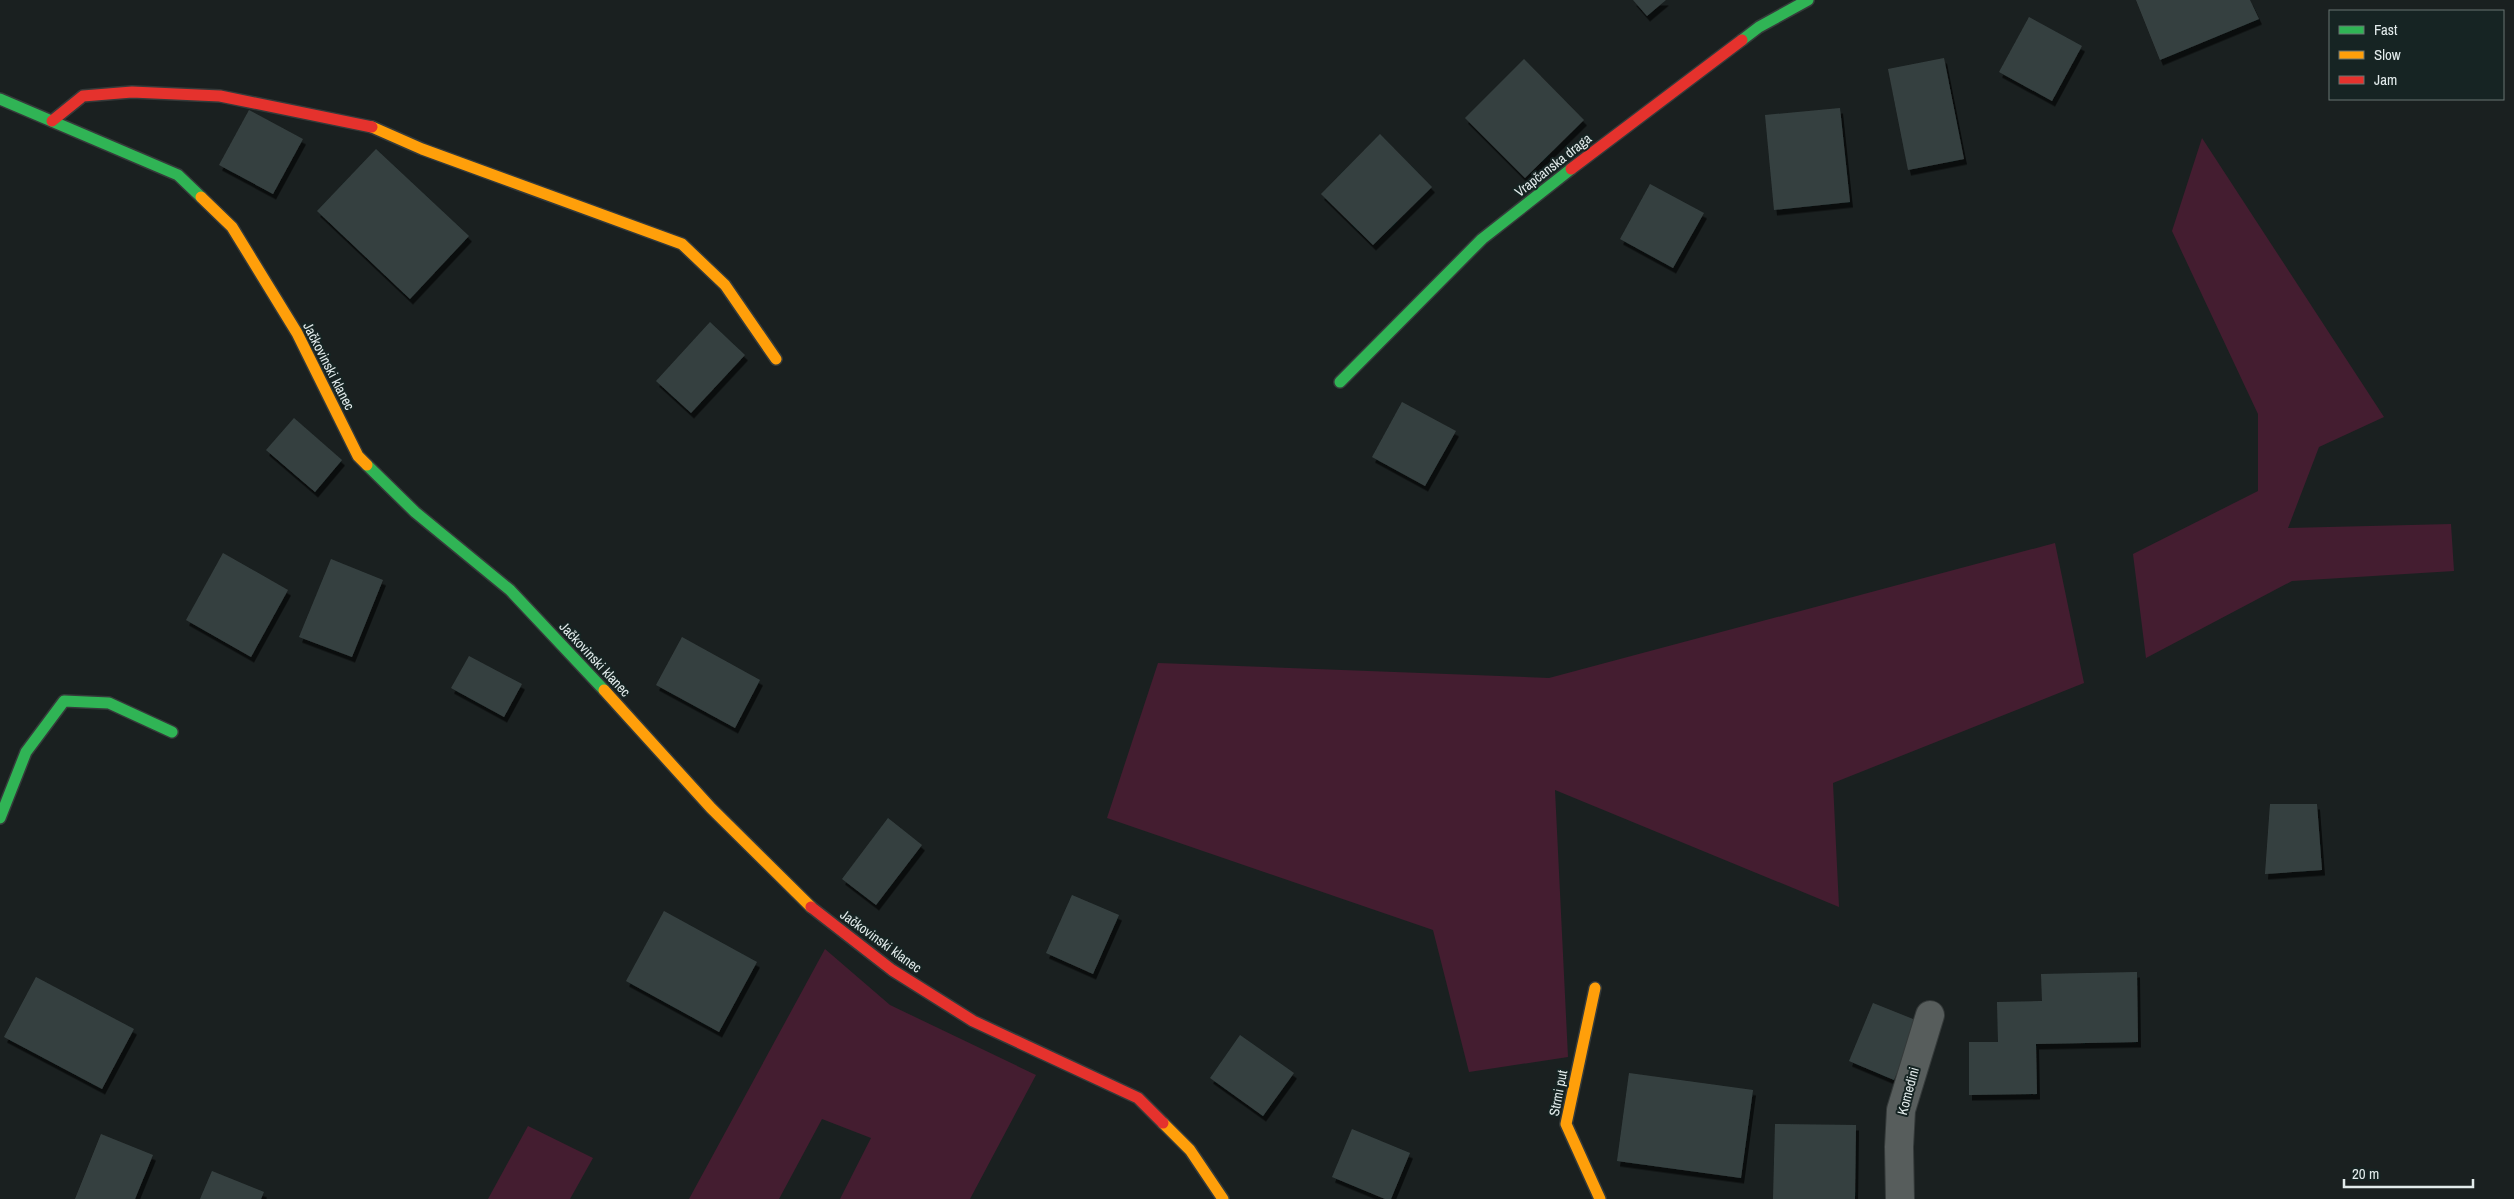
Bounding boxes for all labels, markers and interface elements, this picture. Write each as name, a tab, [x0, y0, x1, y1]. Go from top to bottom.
legend	[2329, 10, 2504, 100]
text: Fast	[2374, 19, 2398, 40]
text: Slow	[2374, 44, 2401, 65]
text: Jam	[2374, 69, 2397, 90]
street label: Vrapčanska draga	[1511, 129, 1596, 201]
street label: Jačkovinski klanec	[299, 319, 359, 413]
street label: Jačkovinski klanec	[556, 618, 635, 701]
street label: Jačkovinski klanec	[837, 905, 925, 977]
street label: Komedini	[1893, 1065, 1923, 1117]
street label: Strmi put	[1545, 1068, 1571, 1118]
scale bar	[2344, 1156, 2473, 1188]
text: 20 m	[2352, 1163, 2379, 1184]

